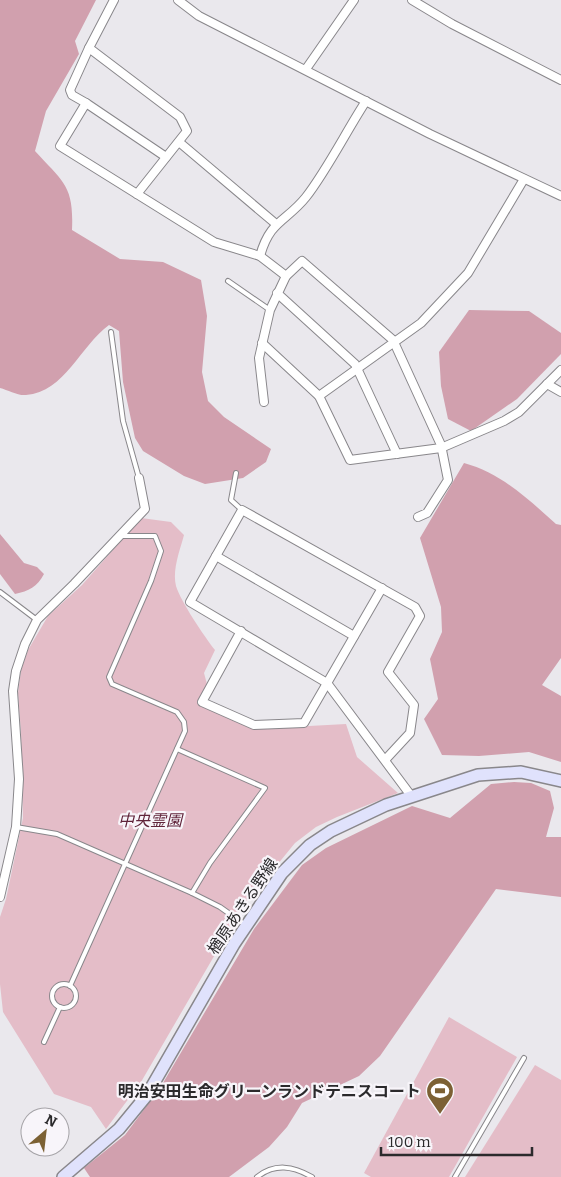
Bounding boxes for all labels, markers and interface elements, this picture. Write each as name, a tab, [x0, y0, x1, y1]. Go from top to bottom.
park label: 中央霊園	[118, 811, 184, 830]
street label: 楢原あきる野線	[203, 855, 282, 958]
sports icon: 明治安田生命グリーンランドテニスコート	[425, 1076, 455, 1115]
place label: 明治安田生命グリーンランドテニスコート	[118, 1082, 421, 1101]
north arrow	[20, 1107, 70, 1157]
text: N	[42, 1111, 60, 1131]
scale bar	[381, 1124, 532, 1156]
text: 100 m	[388, 1133, 431, 1151]

